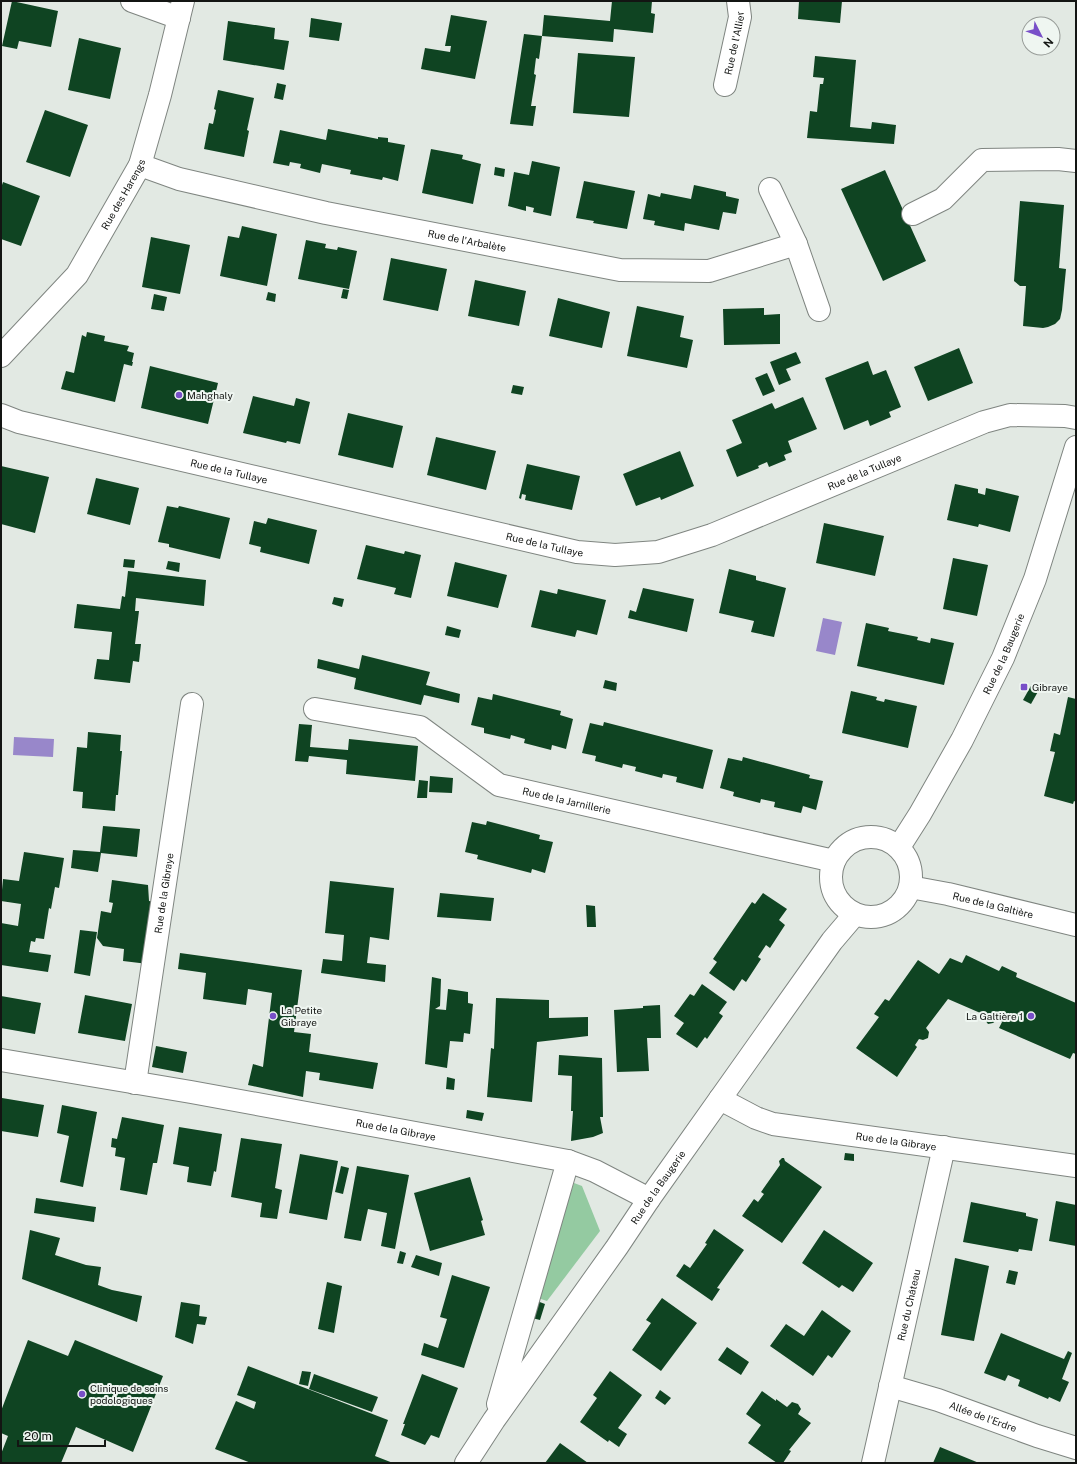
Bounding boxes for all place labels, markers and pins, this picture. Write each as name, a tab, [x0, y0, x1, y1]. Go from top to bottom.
place label: Mahghaly	[187, 389, 233, 401]
marker: Mahghaly	[174, 390, 184, 400]
place label: Gibraye	[1032, 681, 1068, 693]
marker: Gibraye	[1019, 682, 1029, 692]
place label: La Petite Gibraye	[281, 1004, 322, 1028]
place label: La Galtière 1	[966, 1010, 1023, 1022]
marker: La Petite Gibraye	[268, 1011, 278, 1021]
marker: La Galtière 1	[1026, 1011, 1036, 1021]
place label: Clinique de soins podologiques	[90, 1382, 168, 1406]
marker: Clinique de soins podologiques	[77, 1389, 87, 1399]

